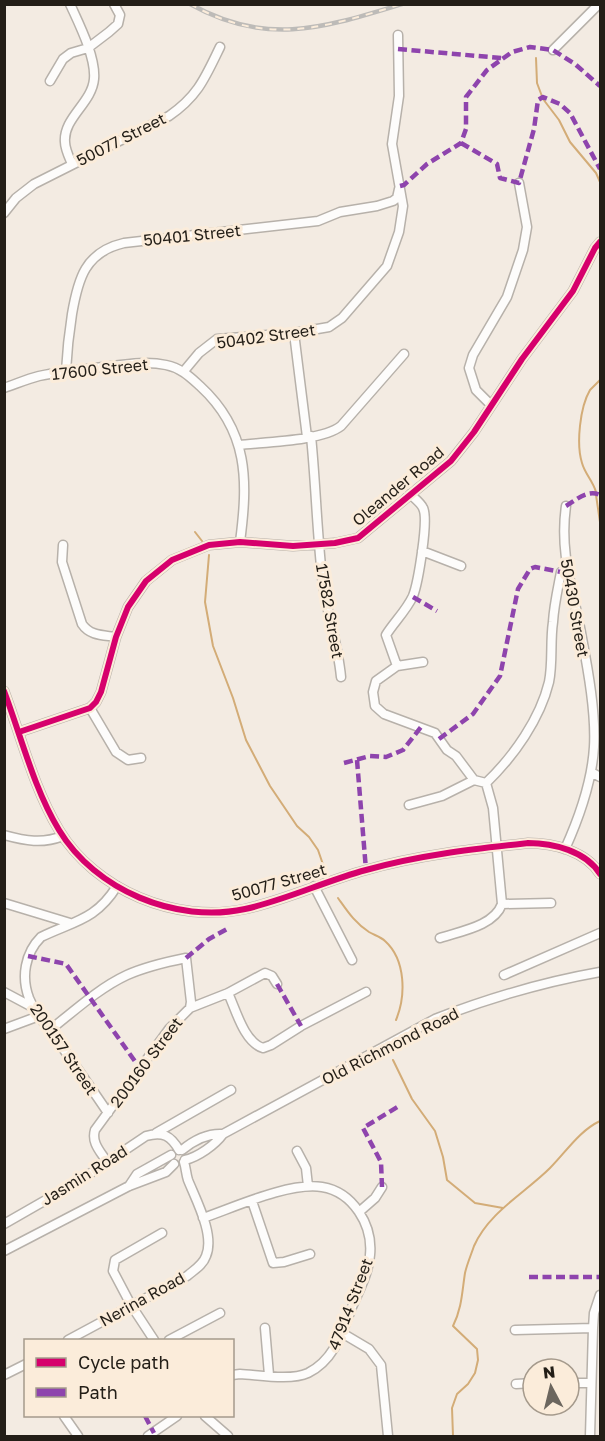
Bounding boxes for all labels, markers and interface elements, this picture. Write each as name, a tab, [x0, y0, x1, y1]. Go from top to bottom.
street label: 50077 Street	[73, 108, 169, 170]
street label: 50401 Street	[142, 220, 242, 250]
street label: 50402 Street	[215, 319, 317, 353]
street label: 17600 Street	[51, 354, 149, 384]
street label: Oleander Road	[348, 442, 448, 530]
street label: 50430 Street	[557, 557, 593, 659]
street label: 17582 Street	[312, 562, 348, 660]
street label: 50077 Street	[229, 859, 329, 905]
street label: 200157 Street	[26, 999, 102, 1099]
street label: Old Richmond Road	[318, 1003, 462, 1089]
street label: 200160 Street	[106, 1013, 186, 1111]
street label: Jasmin Road	[37, 1141, 131, 1209]
street label: 47914 Street	[323, 1255, 377, 1353]
street label: Nerina Road	[96, 1267, 188, 1331]
legend	[24, 1339, 234, 1417]
text: Cycle path	[78, 1351, 170, 1373]
north arrow	[521, 1357, 581, 1417]
text: N	[542, 1361, 556, 1383]
text: Path	[78, 1381, 118, 1403]

